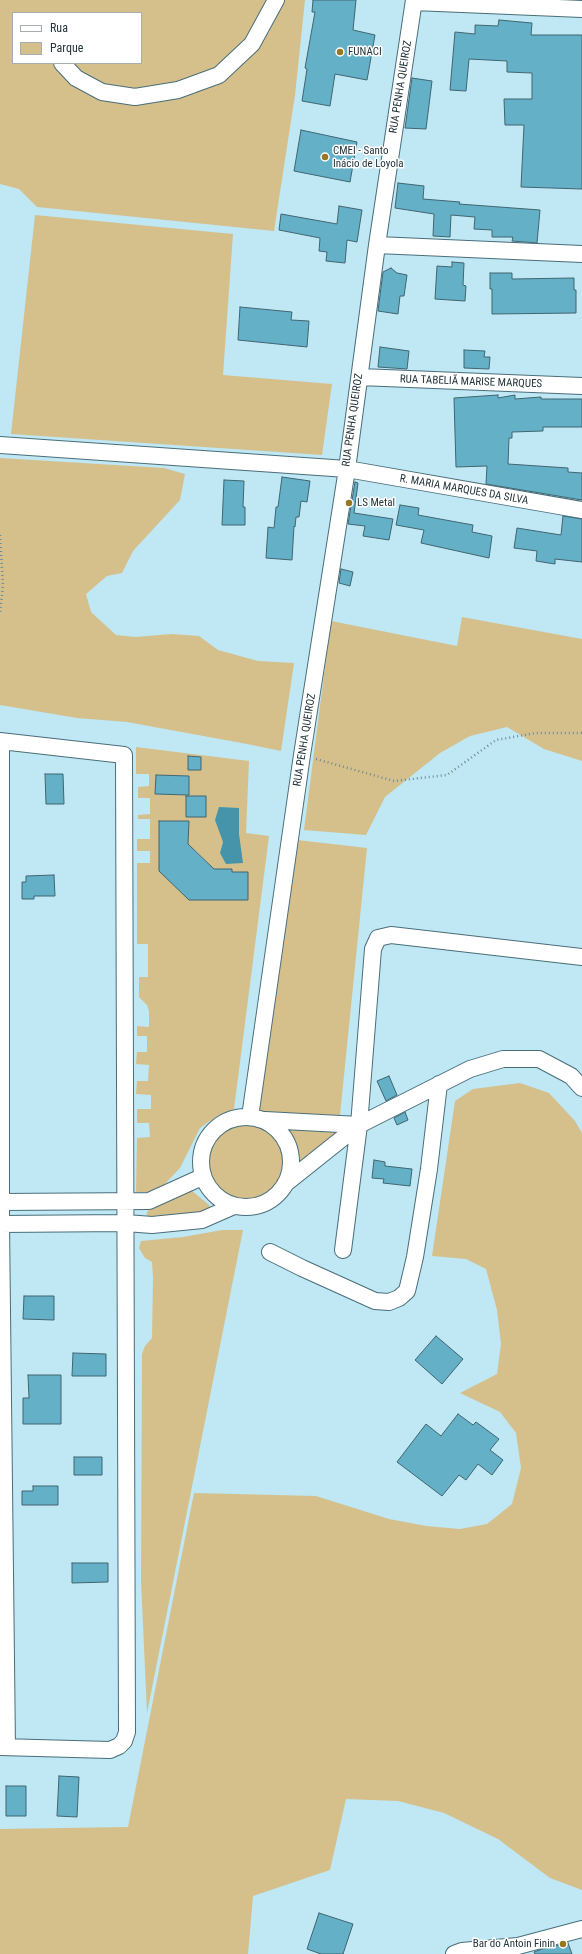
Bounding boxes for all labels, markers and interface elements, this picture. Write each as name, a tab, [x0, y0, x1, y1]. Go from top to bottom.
legend	[12, 12, 142, 64]
text: Rua	[50, 21, 68, 35]
street label: RUA PENHA QUEIROZ	[387, 40, 415, 134]
text: Parque	[50, 41, 83, 55]
place label: FUNACI	[348, 45, 382, 59]
marker: FUNACI	[335, 47, 345, 57]
place label: CMEI - Santo Inácio de Loyola	[333, 144, 404, 170]
marker: CMEI - Santo Inácio de Loyola	[320, 152, 330, 162]
street label: RUA PENHA QUEIROZ	[340, 373, 366, 467]
street label: RUA TABELIÃ MARISE MARQUES	[400, 373, 542, 391]
street label: R. MARIA MARQUES DA SILVA	[399, 472, 529, 508]
place label: LS Metal	[357, 496, 395, 510]
marker: LS Metal	[344, 498, 354, 508]
street label: RUA PENHA QUEIROZ	[291, 693, 319, 787]
place label: Bar do Antoin Finin	[473, 1937, 555, 1951]
marker: Bar do Antoin Finin	[558, 1939, 568, 1949]

